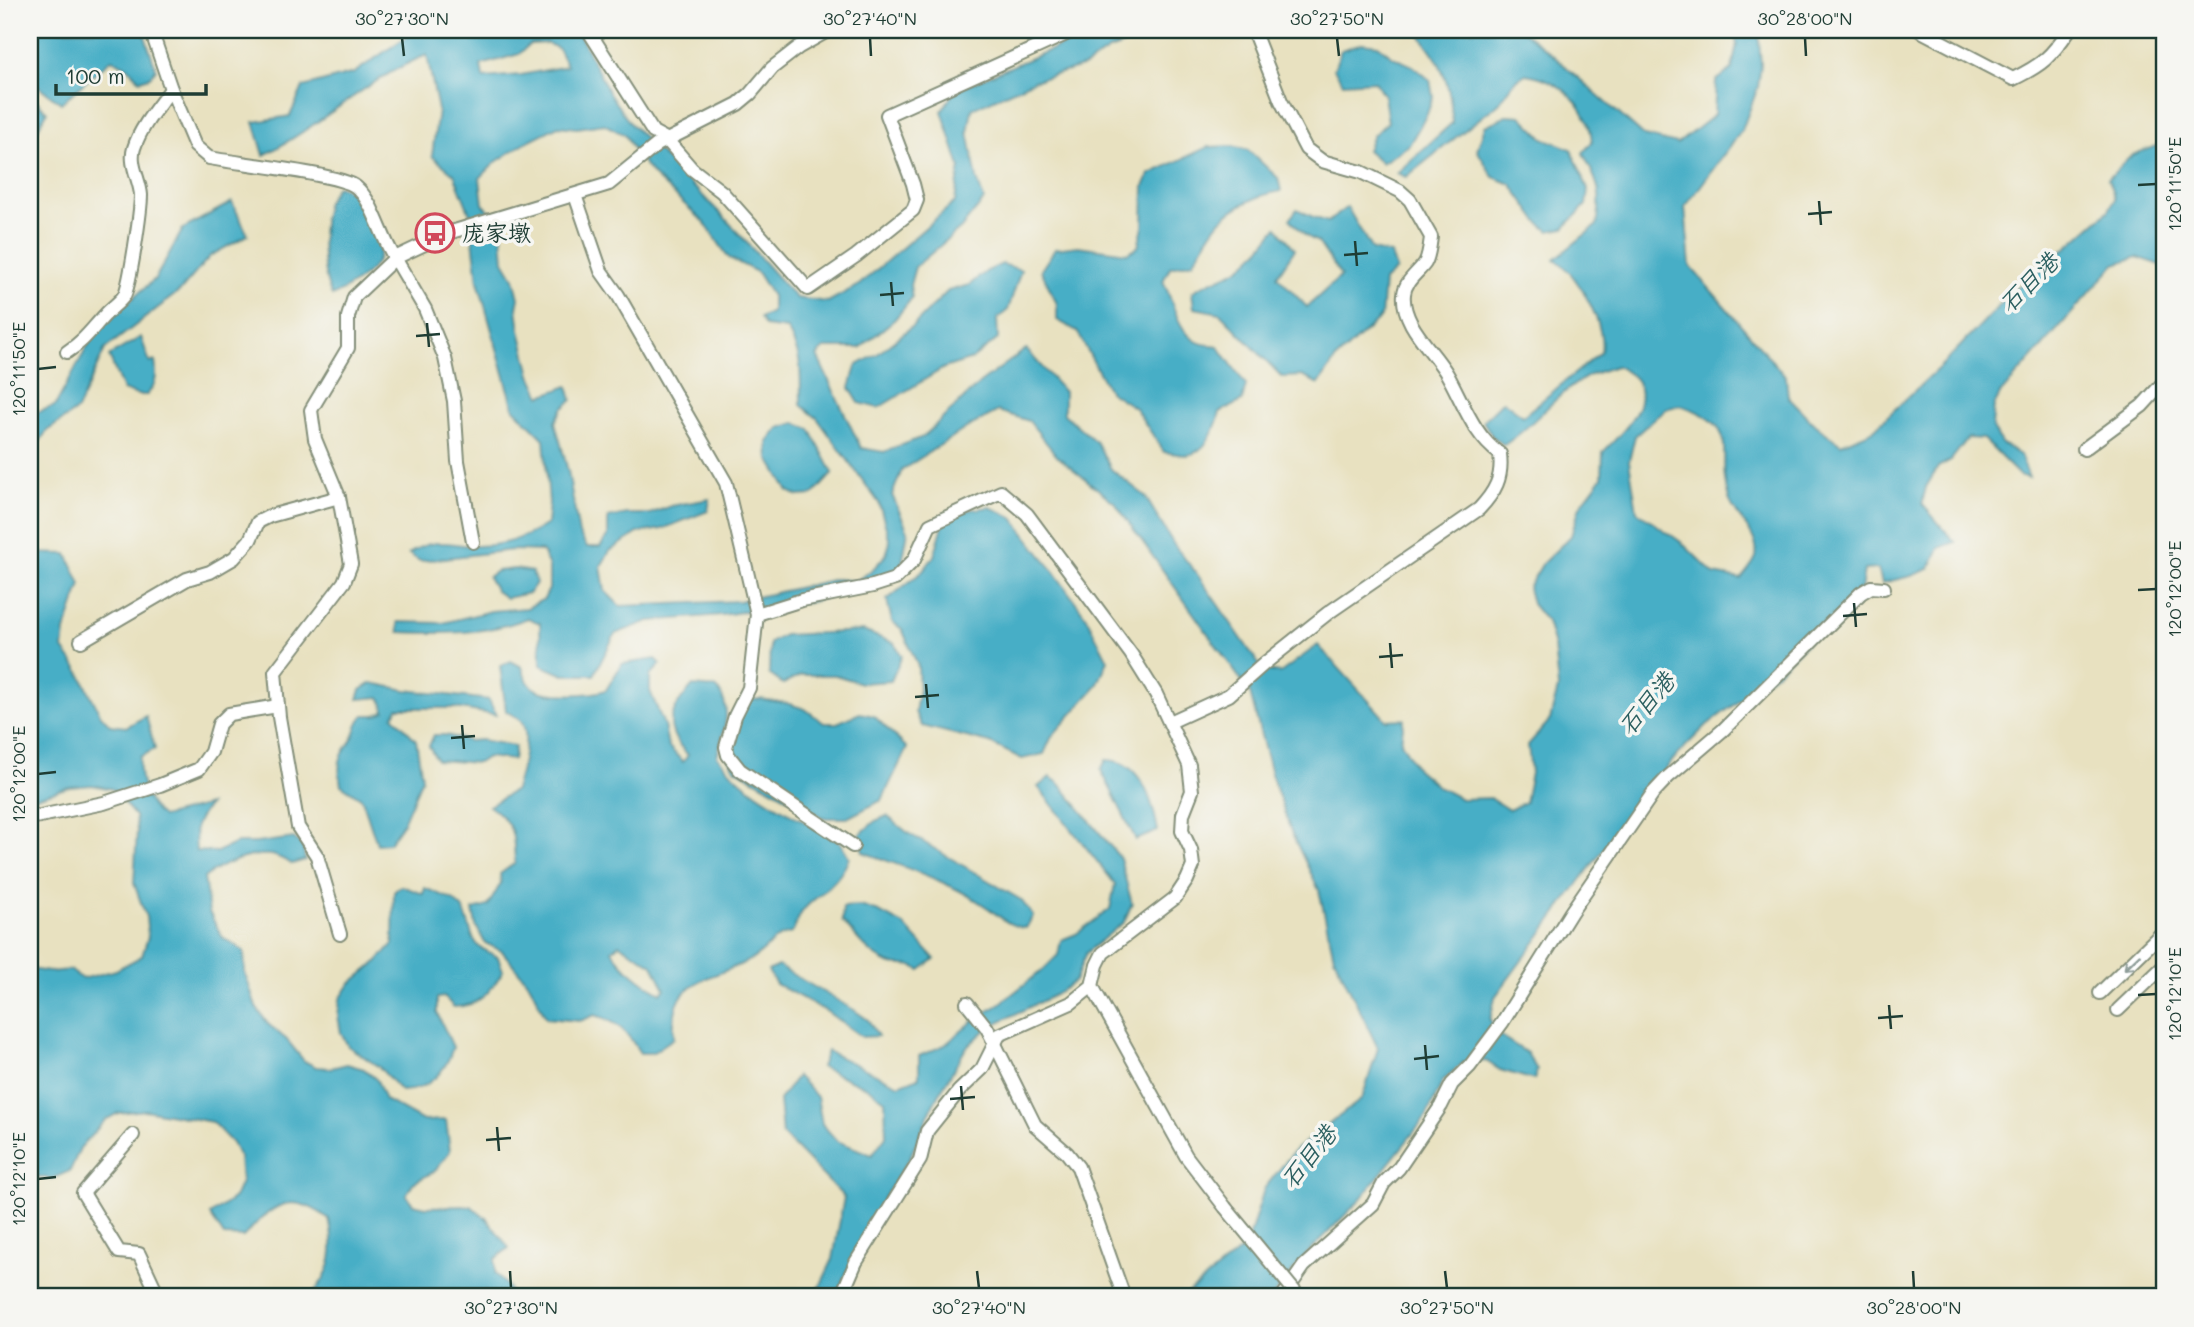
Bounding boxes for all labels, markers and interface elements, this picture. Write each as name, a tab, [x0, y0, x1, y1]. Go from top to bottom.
text: 30°27'30"N	[355, 6, 449, 30]
text: 30°27'40"N	[823, 6, 917, 30]
text: 30°27'50"N	[1290, 6, 1384, 30]
text: 30°28'00"N	[1757, 6, 1853, 30]
scale bar	[56, 52, 206, 96]
text: 100 m	[66, 62, 125, 89]
text: 120°11'50"E	[2162, 137, 2186, 231]
bus stop icon: 庞家墩	[414, 212, 456, 254]
place label: 庞家墩	[462, 217, 531, 247]
water label: 石目港	[1992, 244, 2066, 318]
text: 120°11'50"E	[6, 322, 30, 416]
text: 120°12'00"E	[2162, 540, 2186, 638]
water label: 石目港	[1611, 664, 1682, 741]
text: 120°12'00"E	[6, 725, 30, 823]
text: 120°12'10"E	[2162, 947, 2186, 1041]
one-way arrow	[2124, 953, 2141, 970]
water label: 石目港	[1273, 1117, 1344, 1194]
text: 120°12'10"E	[6, 1132, 30, 1226]
text: 30°27'30"N	[464, 1295, 558, 1319]
text: 30°27'40"N	[932, 1295, 1026, 1319]
text: 30°27'50"N	[1400, 1295, 1494, 1319]
text: 30°28'00"N	[1866, 1295, 1962, 1319]

